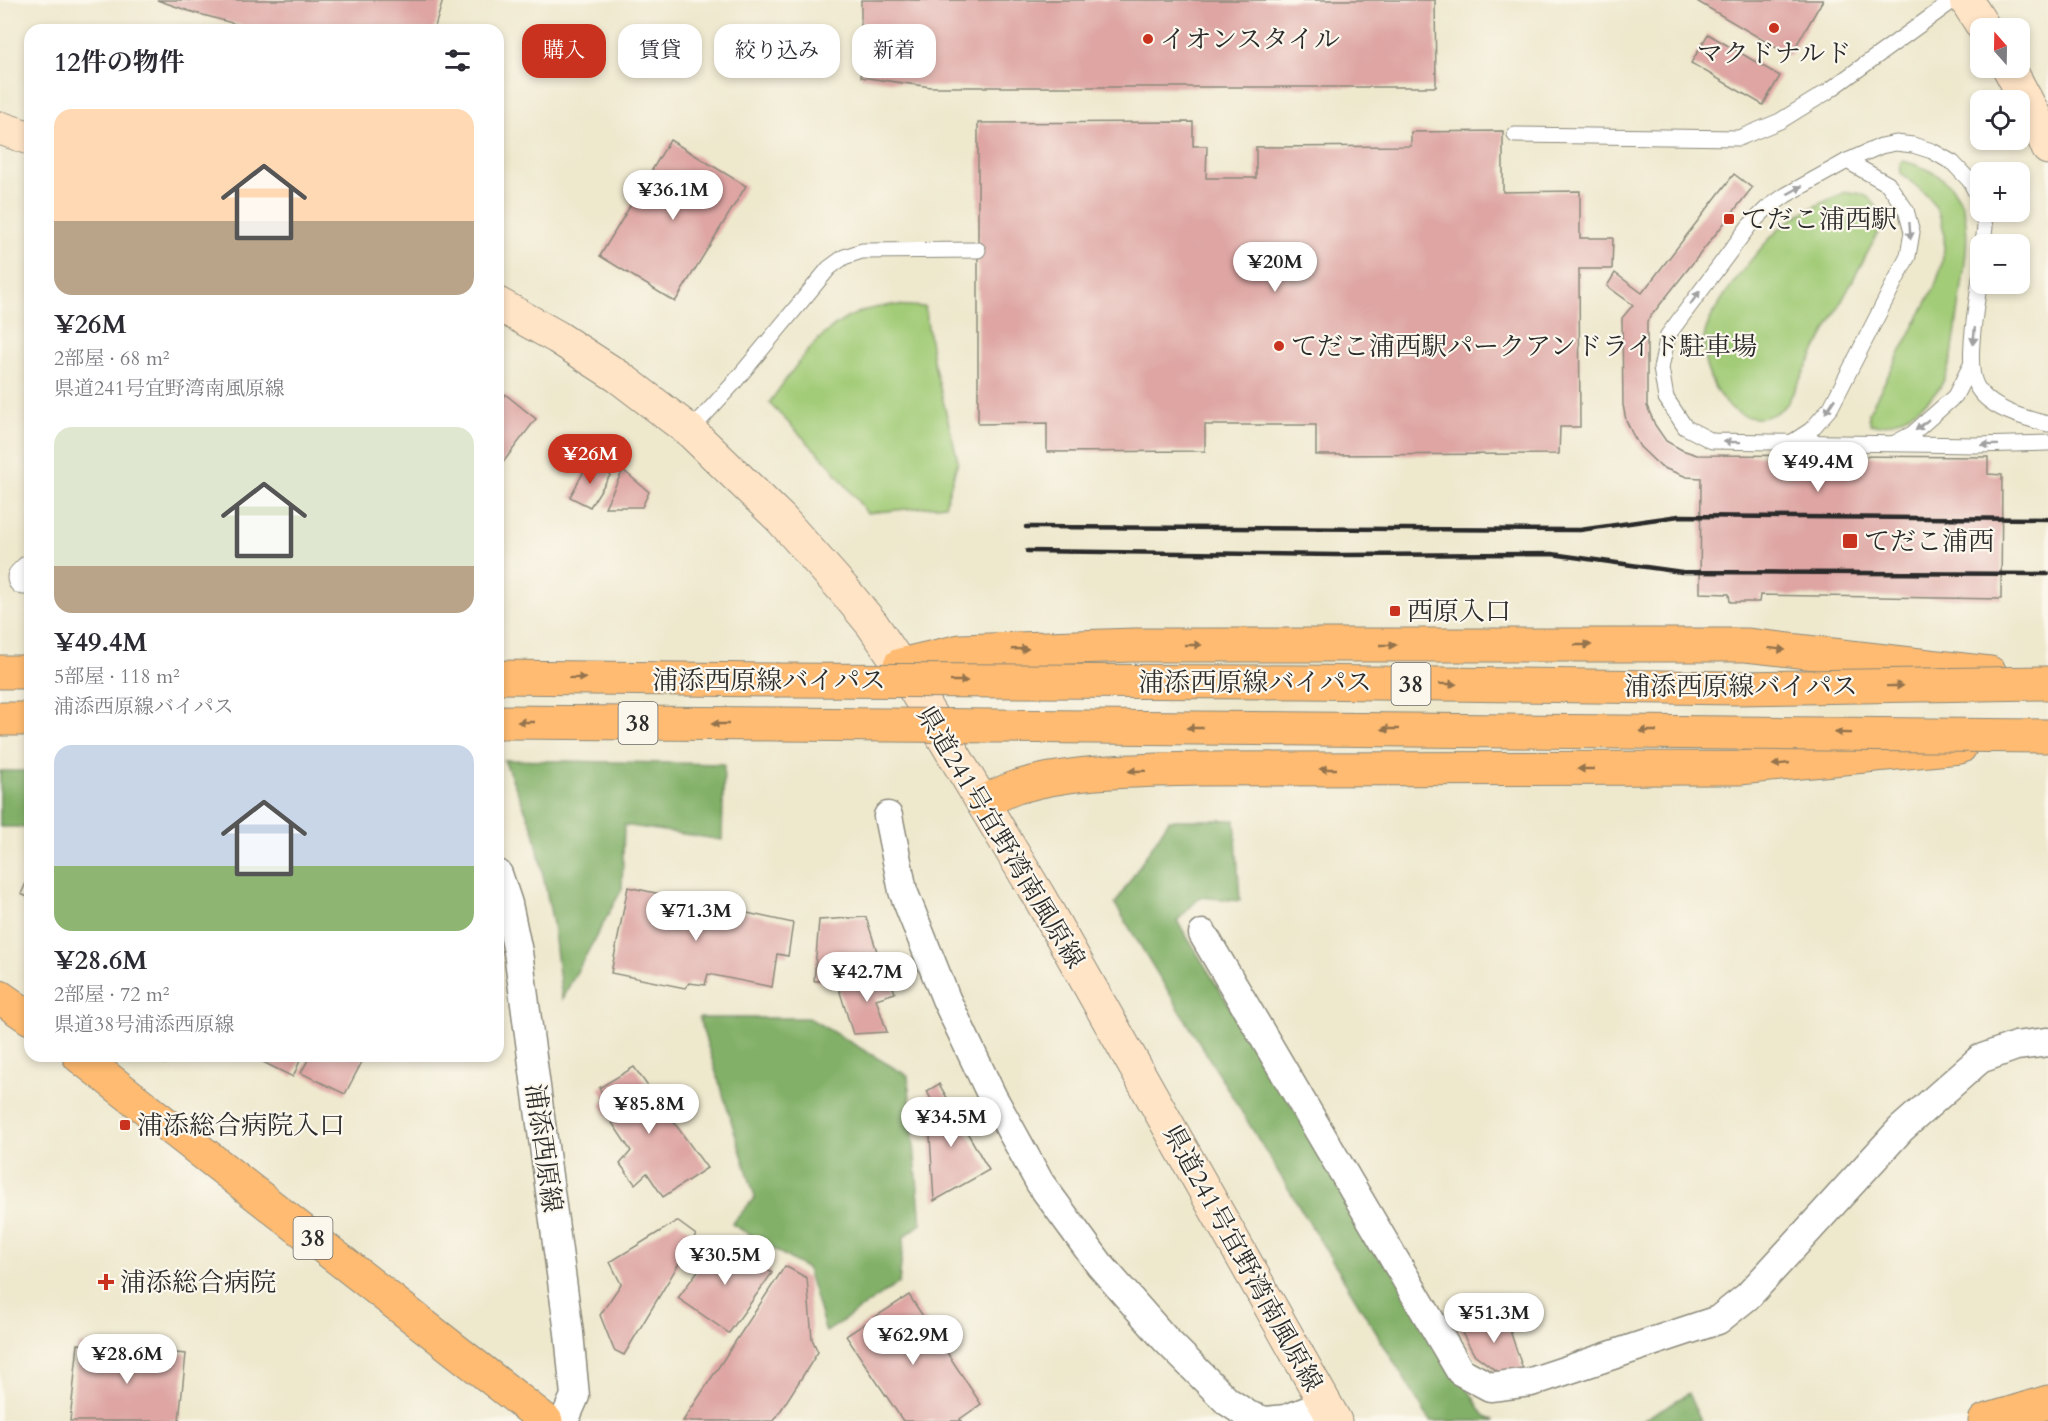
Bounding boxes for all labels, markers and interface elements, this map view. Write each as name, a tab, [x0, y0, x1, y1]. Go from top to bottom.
north arrow	[1970, 18, 2030, 78]
map controls	[1970, 18, 2030, 294]
marker: マクドナルド	[1767, 21, 1781, 35]
place label: イオンスタイル	[1160, 22, 1340, 57]
chip: 購入	[522, 24, 606, 78]
chip: 賃貸	[618, 24, 702, 78]
chip: 絞り込み	[714, 24, 840, 78]
chip: 新着	[852, 24, 936, 78]
marker: イオンスタイル	[1141, 32, 1155, 46]
place label: マクドナルド	[1697, 36, 1851, 71]
icon: filters	[441, 44, 474, 77]
text: 12件の物件	[54, 45, 185, 80]
button: locate	[1970, 90, 2030, 150]
icon: home	[210, 148, 318, 256]
button: +	[1970, 162, 2030, 222]
pin: ¥36.1M	[624, 170, 722, 221]
text: ¥36.1M	[637, 176, 709, 203]
one-way arrow	[1787, 185, 1804, 195]
place label: てだこ浦西駅	[1741, 202, 1897, 237]
marker: てだこ浦西駅	[1722, 212, 1736, 226]
one-way arrow	[1905, 222, 1914, 241]
button: −	[1970, 234, 2030, 294]
pin: ¥20M	[1239, 242, 1311, 293]
text: ¥20M	[1247, 248, 1303, 275]
one-way arrow	[1689, 291, 1701, 307]
text: ¥26M	[54, 307, 127, 342]
one-way arrow	[1969, 326, 1979, 345]
place label: てだこ浦西駅パークアンドライド駐車場	[1291, 329, 1757, 364]
marker: てだこ浦西駅パークアンドライド駐車場	[1272, 339, 1286, 353]
text: 2部屋 · 68 m²	[54, 345, 170, 372]
text: 県道241号宜野湾南風原線	[54, 375, 285, 402]
one-way arrow	[1824, 398, 1836, 414]
one-way arrow	[1915, 418, 1930, 431]
pin: ¥26M	[554, 434, 626, 485]
one-way arrow	[1722, 437, 1741, 447]
text: ¥26M	[562, 440, 618, 467]
one-way arrow	[1980, 440, 1999, 450]
pin: ¥49.4M	[1769, 442, 1867, 493]
text: ¥49.4M	[1782, 448, 1854, 475]
icon: home	[210, 466, 318, 574]
place label: てだこ浦西	[1864, 524, 1994, 559]
marker: てだこ浦西	[1841, 532, 1859, 550]
place label: 西原入口	[1407, 594, 1511, 629]
marker: 西原入口	[1388, 604, 1402, 618]
text: ¥49.4M	[54, 625, 147, 660]
one-way arrow	[1183, 640, 1202, 650]
one-way arrow	[1378, 640, 1397, 650]
one-way arrow	[1573, 640, 1592, 650]
one-way arrow	[1010, 644, 1029, 653]
one-way arrow	[1768, 644, 1787, 653]
text: 5部屋 · 118 m²	[54, 663, 180, 690]
street label: 浦添西原線バイパス	[652, 663, 886, 698]
road number: 38	[1392, 663, 1430, 705]
street label: 浦添西原線バイパス	[1138, 665, 1372, 700]
street label: 浦添西原線バイパス	[1624, 669, 1858, 704]
one-way arrow	[568, 673, 587, 683]
one-way arrow	[950, 676, 969, 686]
one-way arrow	[1439, 679, 1458, 689]
one-way arrow	[1886, 681, 1905, 691]
text: 浦添西原線バイパス	[54, 693, 234, 720]
street label: 県道241号宜野湾南風原線	[908, 700, 1093, 975]
road number: 38	[618, 702, 658, 744]
one-way arrow	[516, 717, 535, 727]
one-way arrow	[711, 719, 730, 729]
one-way arrow	[1185, 723, 1204, 732]
one-way arrow	[1380, 724, 1399, 734]
one-way arrow	[1638, 726, 1657, 736]
one-way arrow	[1833, 728, 1852, 738]
one-way arrow	[1771, 759, 1790, 769]
one-way arrow	[1318, 764, 1337, 774]
one-way arrow	[1576, 764, 1595, 774]
one-way arrow	[1128, 766, 1147, 776]
icon: home	[210, 784, 318, 892]
pin: ¥71.3M	[647, 891, 745, 942]
text: ¥71.3M	[660, 897, 732, 924]
text: ¥28.6M	[54, 943, 147, 978]
pin: ¥42.7M	[818, 952, 916, 1003]
text: ¥42.7M	[831, 958, 903, 985]
text: 2部屋 · 72 m²	[54, 981, 170, 1008]
text: 県道38号浦添西原線	[54, 1011, 235, 1038]
street label: 浦添西原線	[517, 1081, 570, 1215]
pin: ¥85.8M	[600, 1084, 698, 1135]
text: ¥85.8M	[613, 1090, 685, 1117]
pin: ¥34.5M	[902, 1097, 1000, 1148]
text: ¥34.5M	[915, 1103, 987, 1130]
place label: 浦添総合病院入口	[137, 1108, 345, 1143]
marker: 浦添総合病院入口	[118, 1118, 132, 1132]
street label: 県道241号宜野湾南風原線	[1155, 1119, 1331, 1398]
road number: 38	[294, 1217, 332, 1259]
pin: ¥30.5M	[676, 1235, 774, 1286]
text: ¥30.5M	[689, 1241, 761, 1268]
place label: 浦添総合病院	[120, 1265, 276, 1300]
marker: 浦添総合病院	[97, 1273, 115, 1291]
pin: ¥51.3M	[1445, 1293, 1543, 1344]
text: ¥51.3M	[1458, 1299, 1530, 1326]
pin: ¥62.9M	[864, 1315, 962, 1366]
text: ¥62.9M	[877, 1321, 949, 1348]
pin: ¥28.6M	[78, 1334, 176, 1385]
text: ¥28.6M	[91, 1340, 163, 1367]

